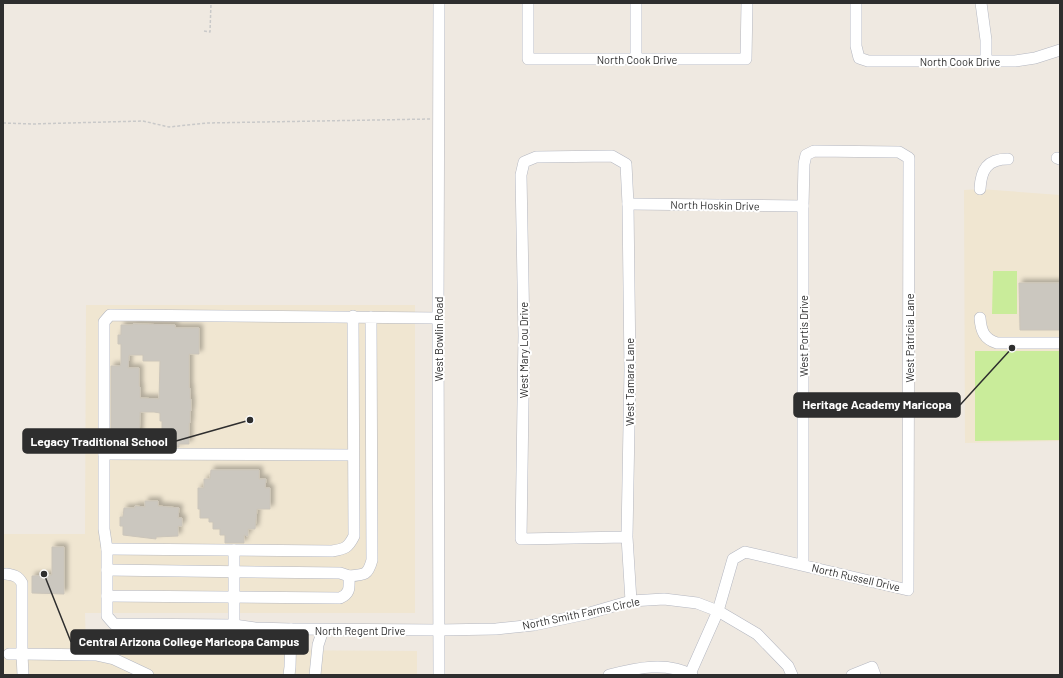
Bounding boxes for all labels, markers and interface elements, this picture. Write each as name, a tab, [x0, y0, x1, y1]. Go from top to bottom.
street label: North Cook Drive	[597, 53, 677, 66]
street label: North Cook Drive	[920, 55, 1000, 68]
street label: North Hoskin Drive	[670, 198, 760, 212]
street label: West Patricia Lane	[903, 293, 916, 383]
street label: West Portis Drive	[797, 295, 810, 377]
street label: West Bowlin Road	[432, 297, 445, 381]
street label: West Mary Lou Drive	[517, 302, 530, 398]
street label: West Tamara Lane	[623, 338, 636, 426]
callout: Heritage Academy Maricopa	[794, 393, 960, 417]
text: Heritage Academy Maricopa	[802, 397, 952, 411]
callout: Legacy Traditional School	[23, 429, 176, 453]
text: Legacy Traditional School	[30, 434, 168, 448]
street label: North Russell Drive	[810, 560, 902, 594]
street label: North Smith Farms Circle	[521, 594, 641, 632]
street label: North Regent Drive	[315, 624, 405, 637]
callout: Central Arizona College Maricopa Campus	[71, 630, 308, 654]
text: Central Arizona College Maricopa Campus	[79, 634, 299, 648]

